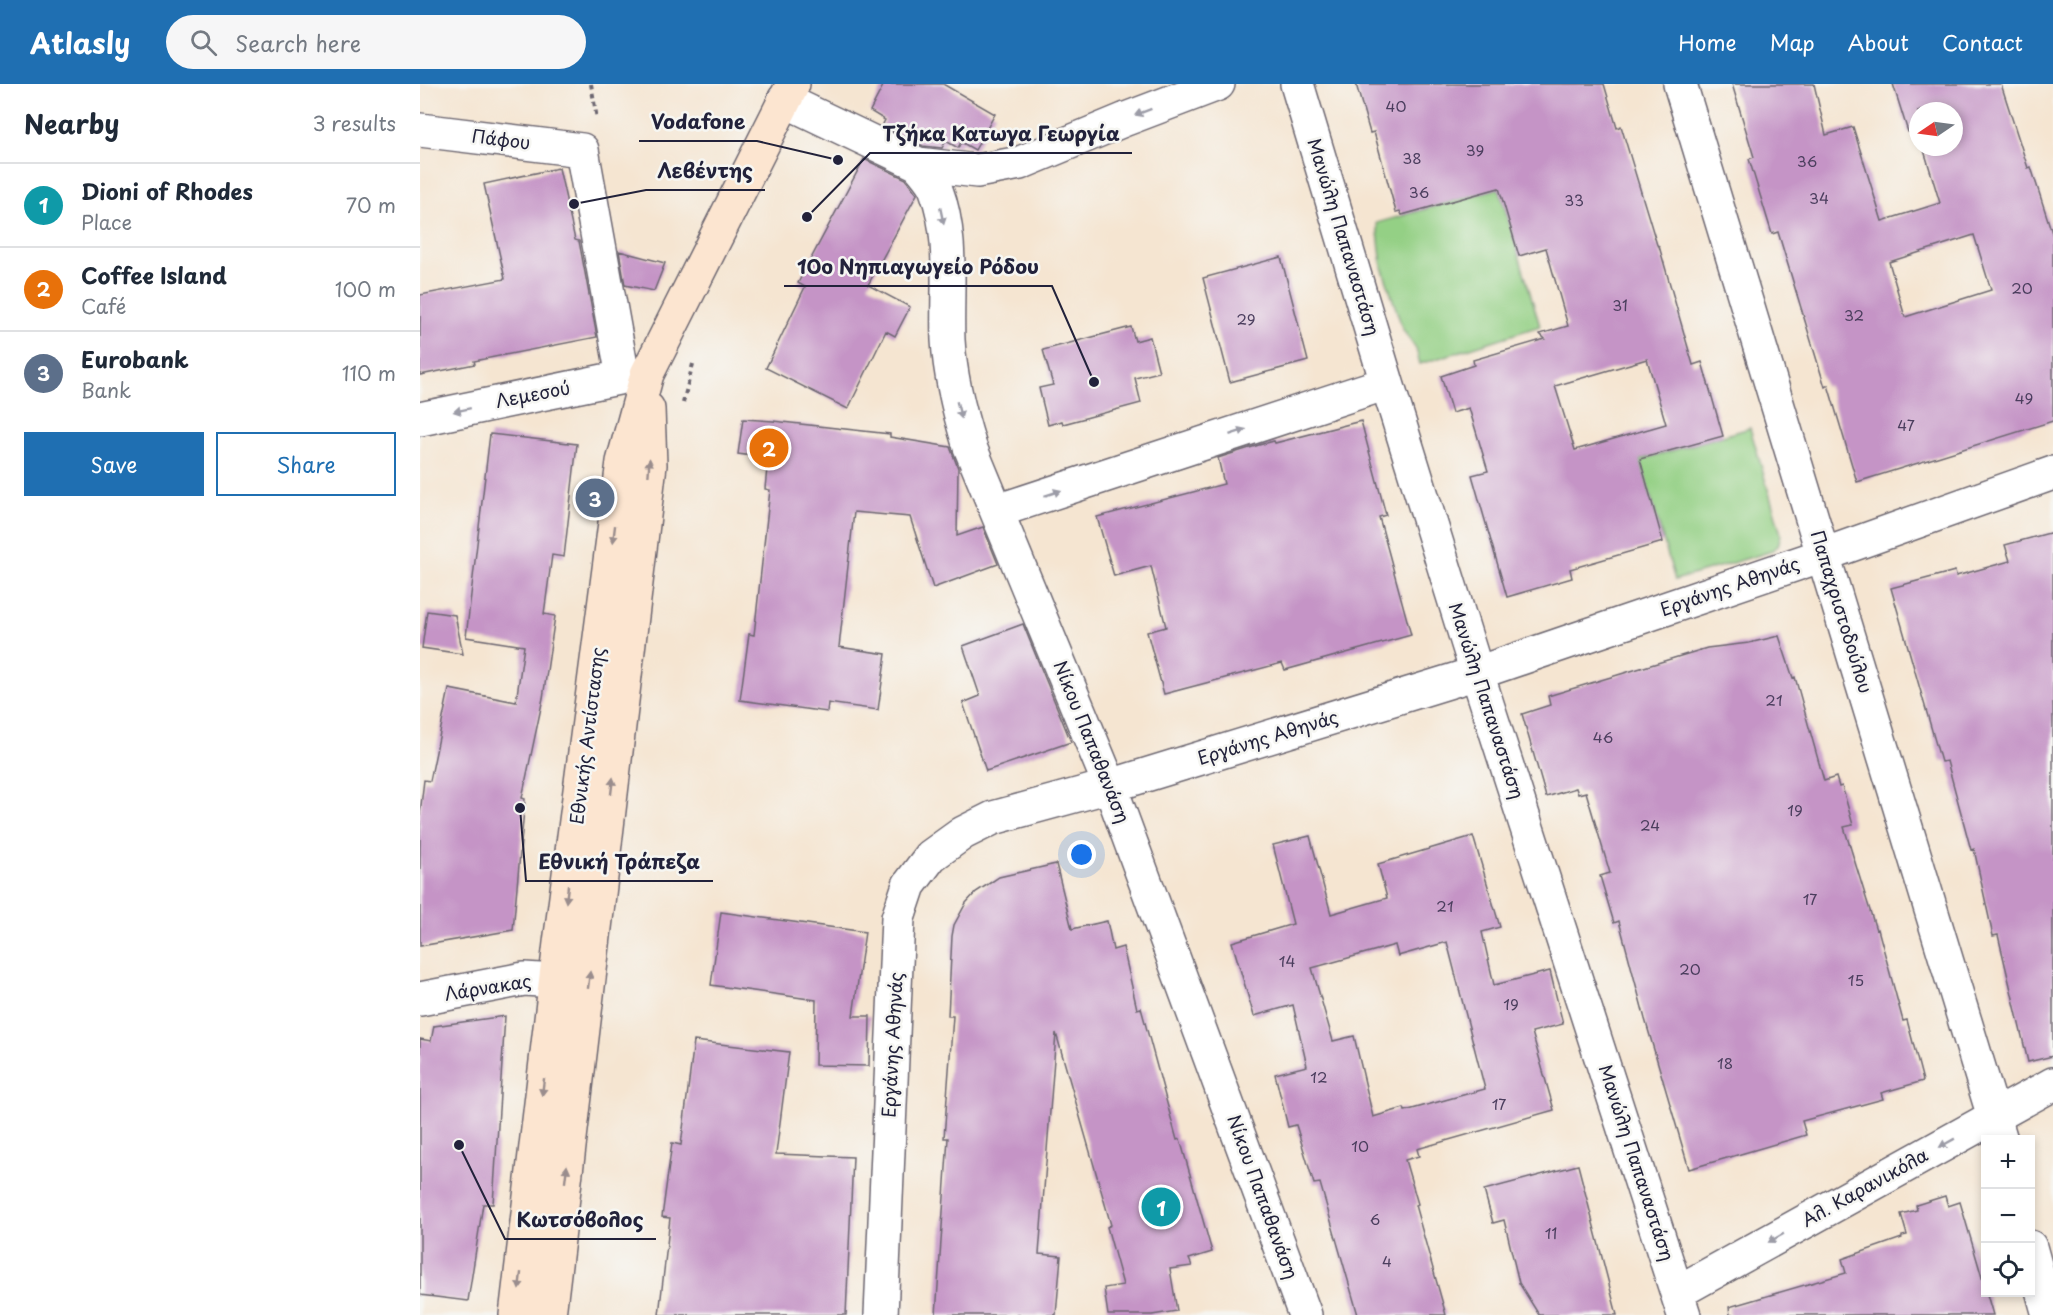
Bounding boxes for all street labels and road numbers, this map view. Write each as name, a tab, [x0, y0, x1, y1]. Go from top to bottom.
street label: Πάφου	[470, 122, 532, 155]
street label: Μανώλη Παπαναστάση	[1302, 135, 1387, 339]
street label: Λεμεσού	[493, 373, 572, 414]
street label: Παπαχριστοδούλου	[1805, 527, 1880, 696]
street label: Εργάνης Αθηνάς	[1656, 549, 1803, 622]
street label: Μανώλη Παπαναστάση	[1443, 599, 1532, 802]
street label: Εθνικής Αντίστασης	[562, 646, 611, 826]
street label: Νίκου Παπαθανάση	[1047, 656, 1137, 827]
street label: Εργάνης Αθηνάς	[1194, 702, 1341, 771]
street label: Λάρνακας	[442, 966, 533, 1007]
street label: Εργάνης Αθηνάς	[874, 971, 909, 1118]
street label: Μανώλη Παπαναστάση	[1593, 1061, 1682, 1264]
street label: Νίκου Παπαθανάση	[1221, 1110, 1306, 1282]
street label: Αλ. Καρανικόλα	[1796, 1141, 1933, 1233]

